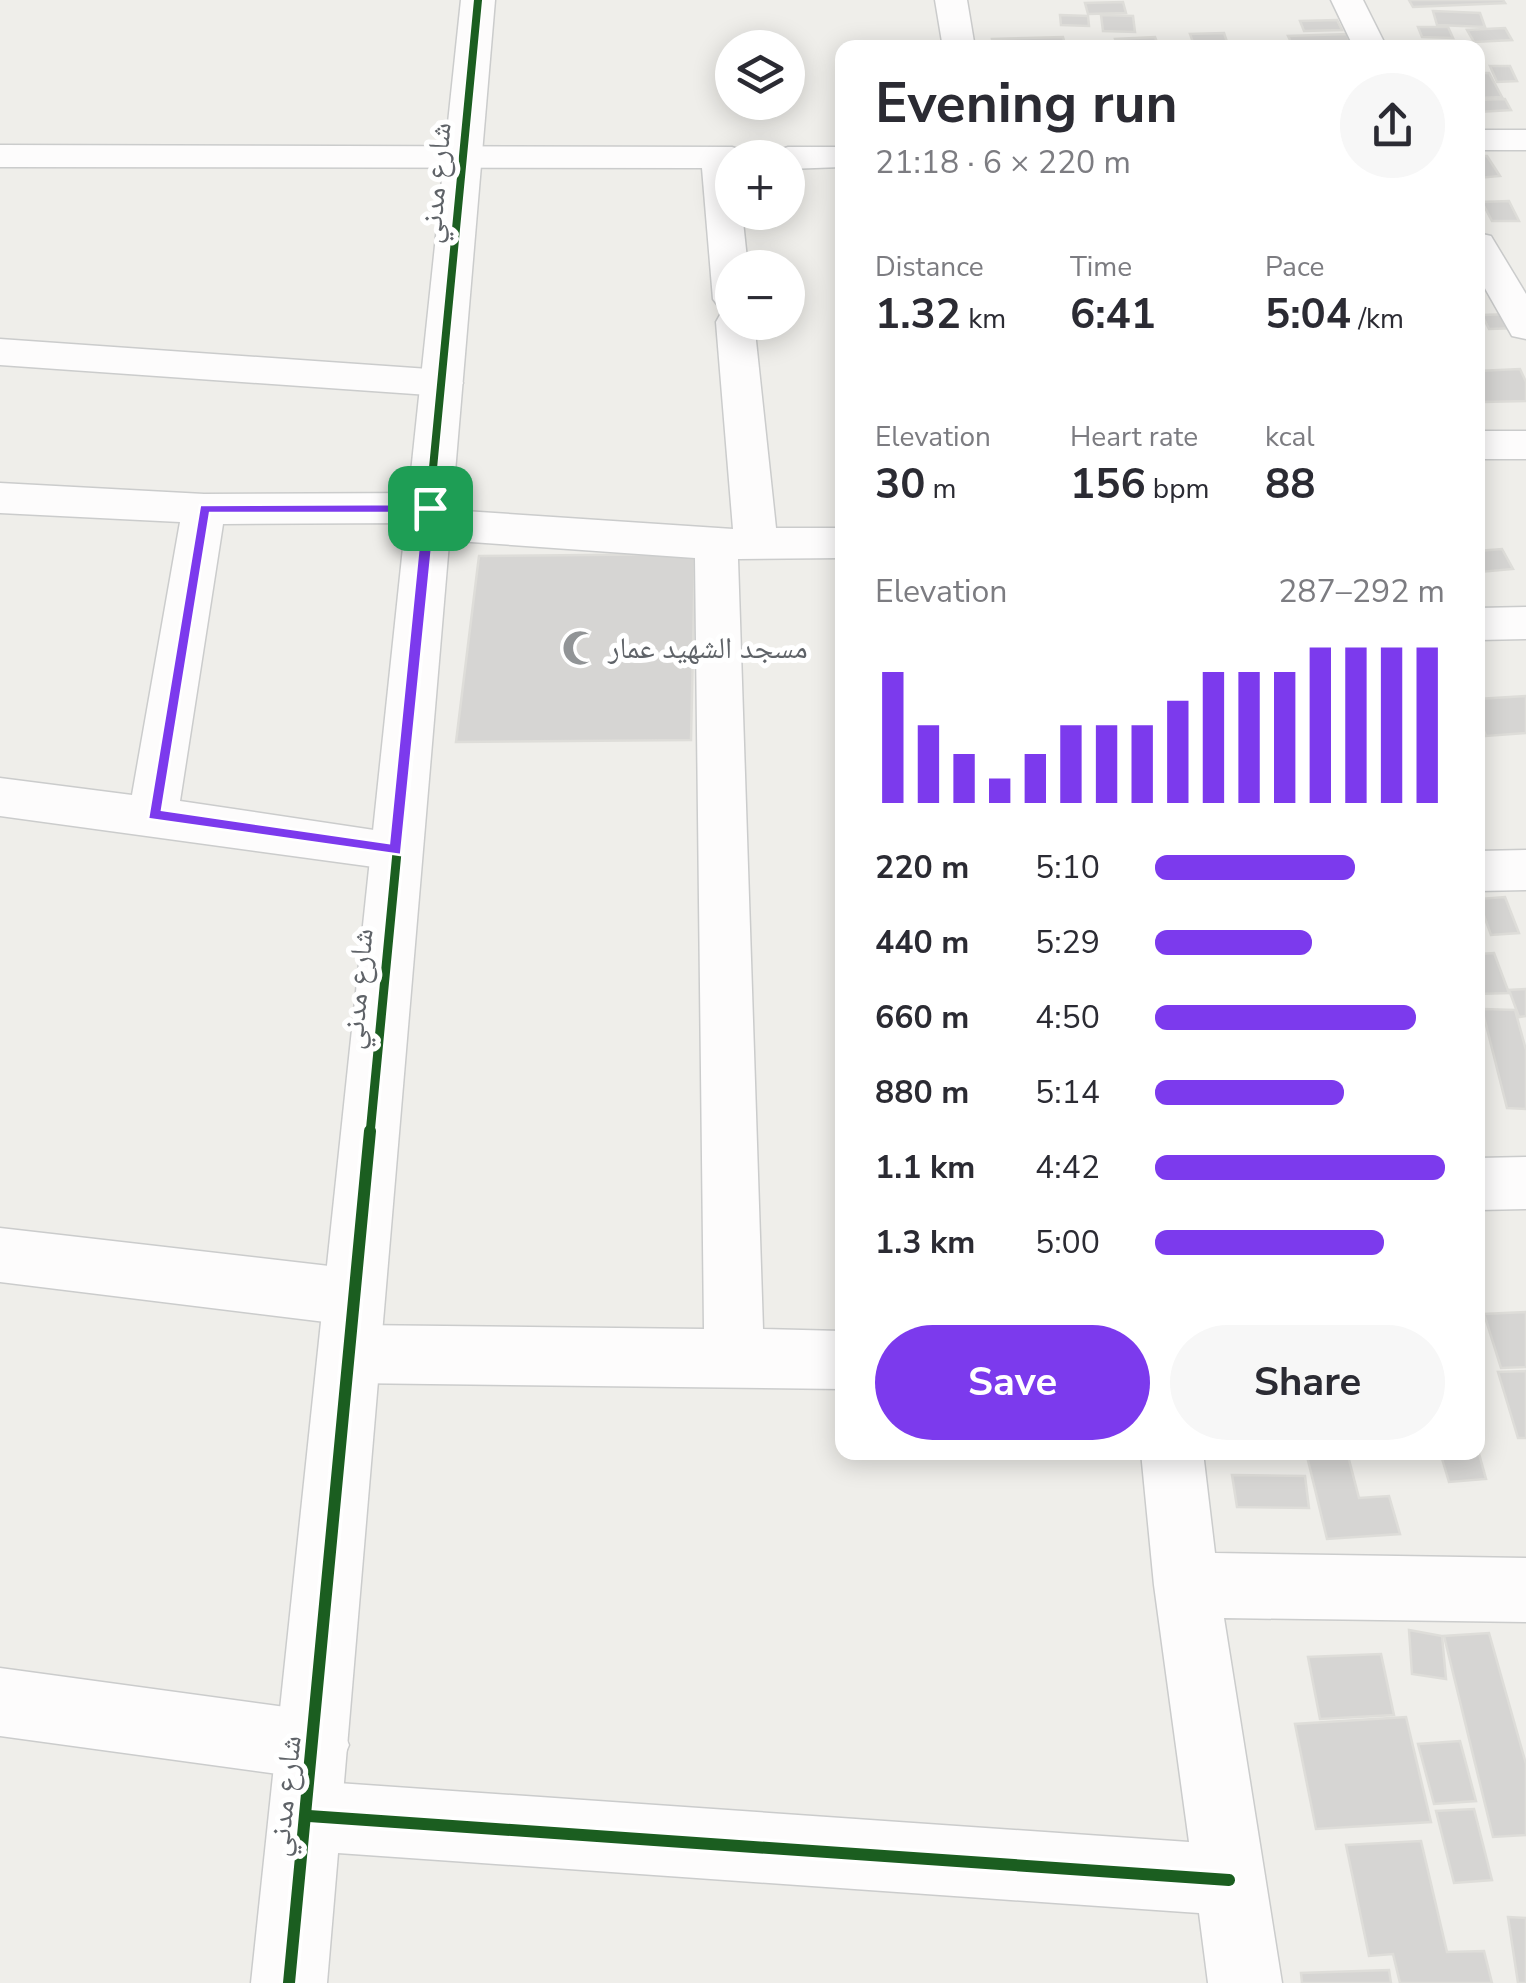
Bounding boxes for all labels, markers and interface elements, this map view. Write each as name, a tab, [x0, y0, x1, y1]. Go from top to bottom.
map controls	[715, 30, 805, 340]
button: layers	[715, 30, 805, 120]
text: Evening run	[875, 66, 1178, 141]
button: share	[1340, 73, 1445, 178]
street label: شارع مدني	[410, 121, 464, 246]
button: +	[715, 140, 805, 230]
text: 21:18 · 6 × 220 m	[875, 141, 1131, 184]
text: Distance	[875, 248, 984, 286]
text: Time	[1070, 248, 1132, 286]
text: Pace	[1265, 248, 1324, 286]
button: −	[715, 250, 805, 340]
text: 1.32	[875, 286, 961, 343]
text: 6:41	[1070, 286, 1156, 343]
text: 5:04	[1265, 286, 1351, 343]
text: km	[961, 300, 1006, 338]
text: /km	[1351, 300, 1404, 338]
text: Elevation	[875, 418, 991, 456]
text: Heart rate	[1070, 418, 1198, 456]
text: kcal	[1265, 418, 1315, 456]
text: 30	[875, 456, 925, 513]
text: 156	[1070, 456, 1146, 513]
text: 88	[1265, 456, 1315, 513]
pin	[388, 466, 473, 551]
text: m	[925, 470, 957, 508]
text: bpm	[1146, 470, 1209, 508]
icon: arrive	[403, 481, 458, 536]
text: Elevation	[875, 570, 1008, 613]
text: 287–292 m	[1278, 570, 1445, 613]
place label: مسجد الشهيد عمار	[607, 628, 808, 669]
mosque icon: مسجد الشهيد عمار	[561, 629, 599, 667]
text: 220 m	[875, 846, 969, 889]
text: 5:10	[1035, 846, 1100, 889]
text: 440 m	[875, 921, 969, 964]
text: 5:29	[1035, 921, 1100, 964]
street label: شارع مدني	[332, 927, 386, 1052]
text: 660 m	[875, 996, 969, 1039]
text: 4:50	[1035, 996, 1100, 1039]
text: 880 m	[875, 1071, 969, 1114]
text: 5:14	[1035, 1071, 1100, 1114]
text: 1.1 km	[875, 1146, 975, 1189]
text: 4:42	[1035, 1146, 1100, 1189]
text: 1.3 km	[875, 1221, 975, 1264]
text: 5:00	[1035, 1221, 1100, 1264]
button: Save	[875, 1325, 1150, 1440]
button: Share	[1170, 1325, 1445, 1440]
street label: شارع مدني	[258, 1733, 314, 1859]

